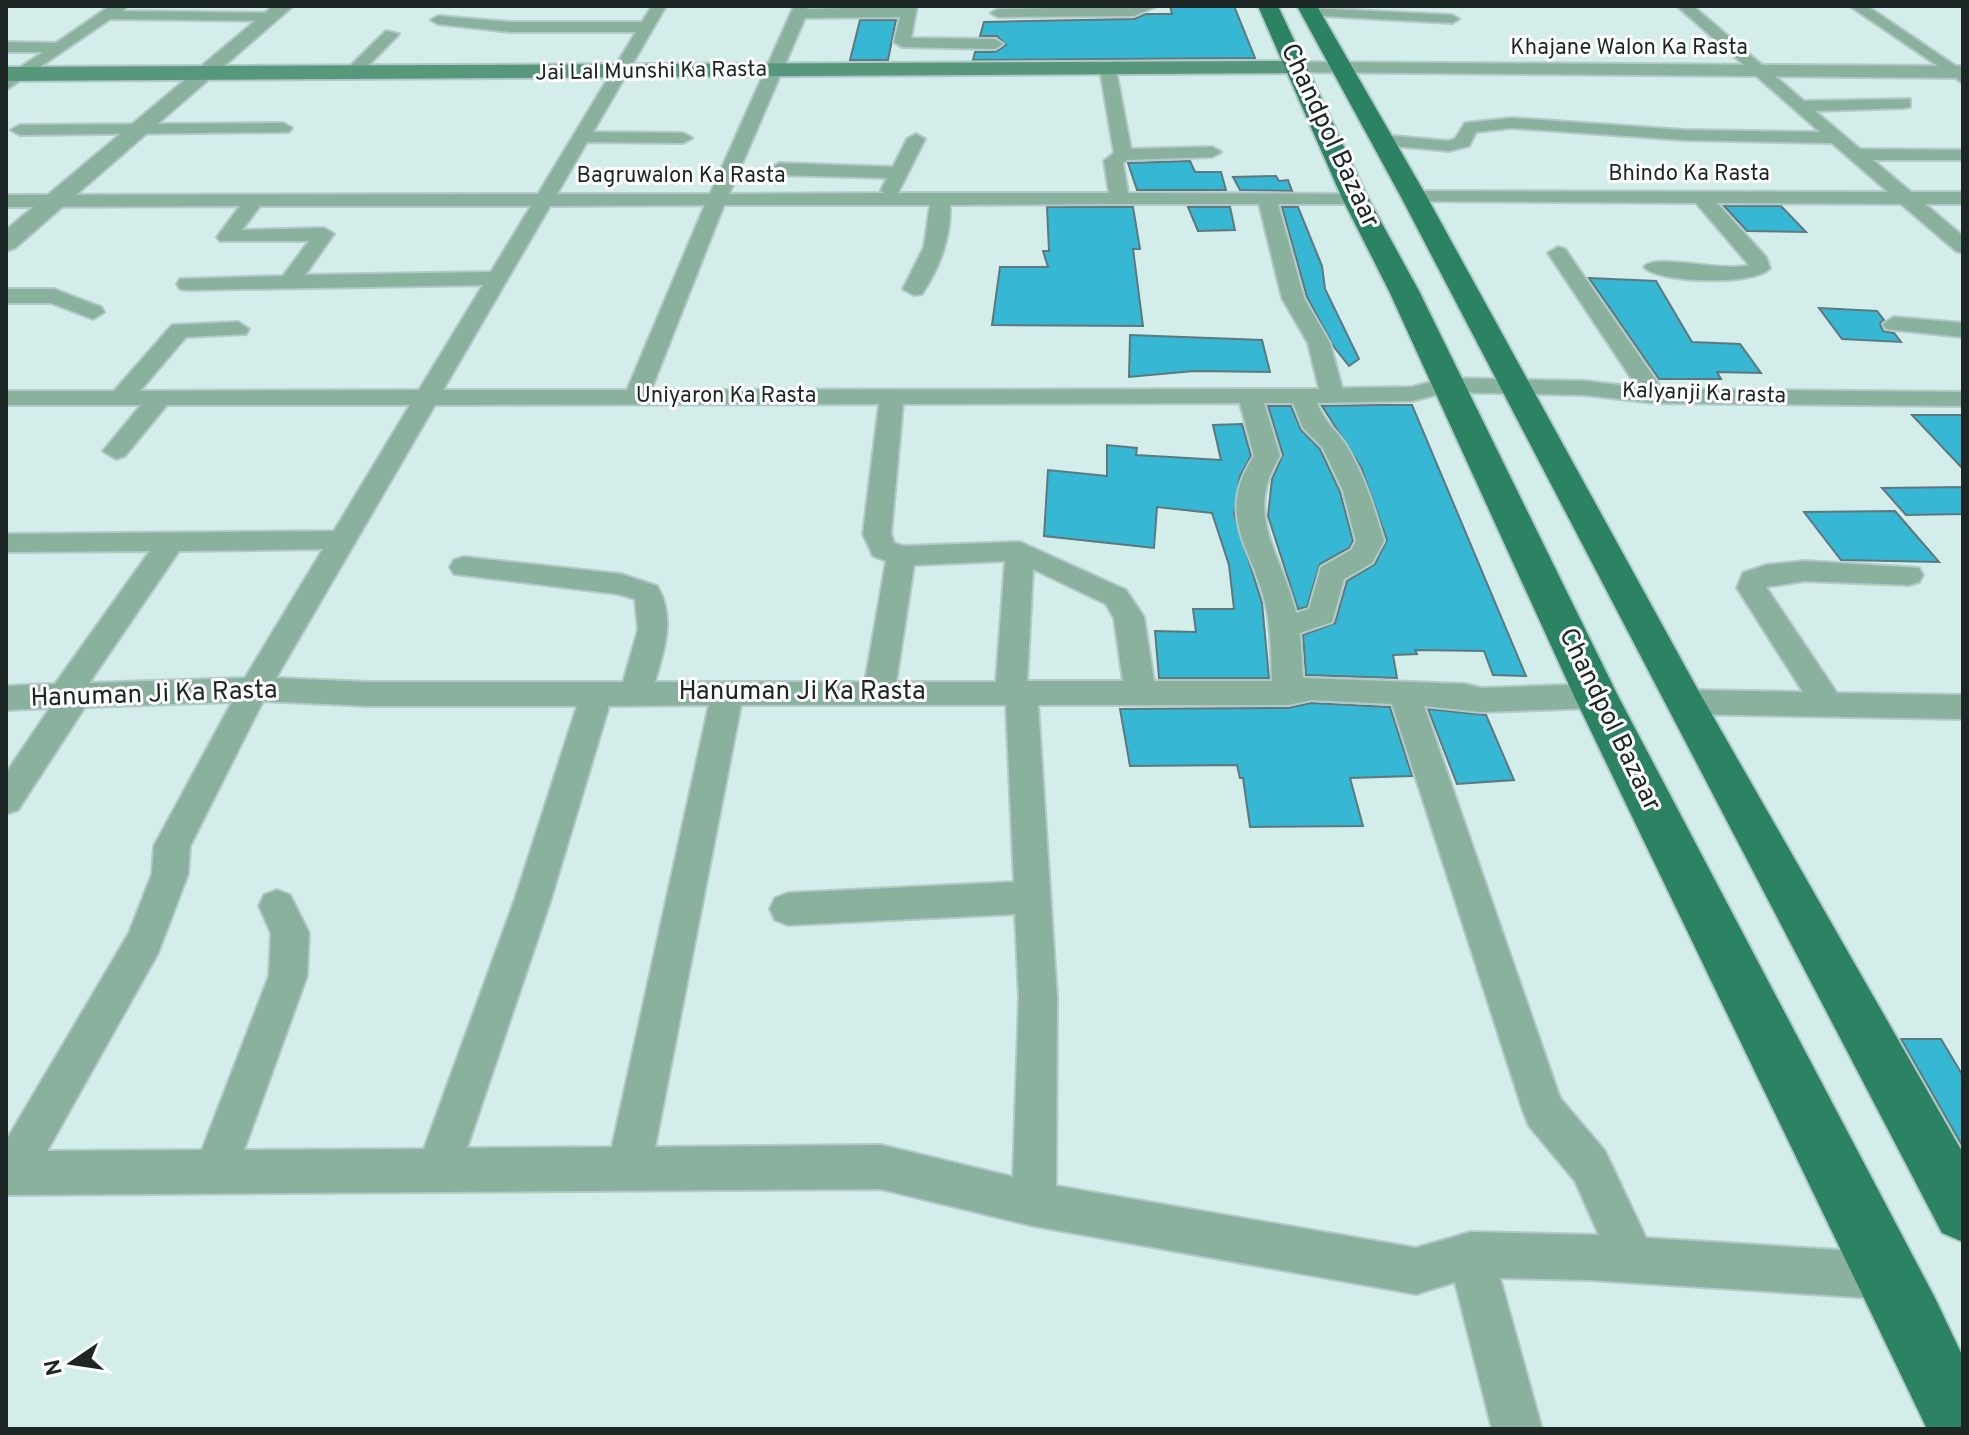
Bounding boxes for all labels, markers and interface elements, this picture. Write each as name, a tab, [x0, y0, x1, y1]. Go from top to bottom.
street label: Khajane Walon Ka Rasta	[1510, 35, 1748, 62]
street label: Chandpol Bazaar	[1272, 38, 1386, 234]
street label: Jai Lal Munshi Ka Rasta	[535, 56, 767, 88]
street label: Bhindo Ka Rasta	[1608, 161, 1770, 188]
street label: Bagruwalon Ka Rasta	[576, 163, 786, 190]
street label: Kalyanji Ka rasta	[1621, 378, 1787, 410]
street label: Uniyaron Ka Rasta	[636, 383, 816, 410]
street label: Chandpol Bazaar	[1550, 623, 1668, 817]
street label: Hanuman Ji Ka Rasta	[30, 674, 278, 716]
street label: Hanuman Ji Ka Rasta	[678, 676, 926, 709]
north arrow	[32, 1323, 112, 1403]
text: N	[40, 1356, 70, 1378]

